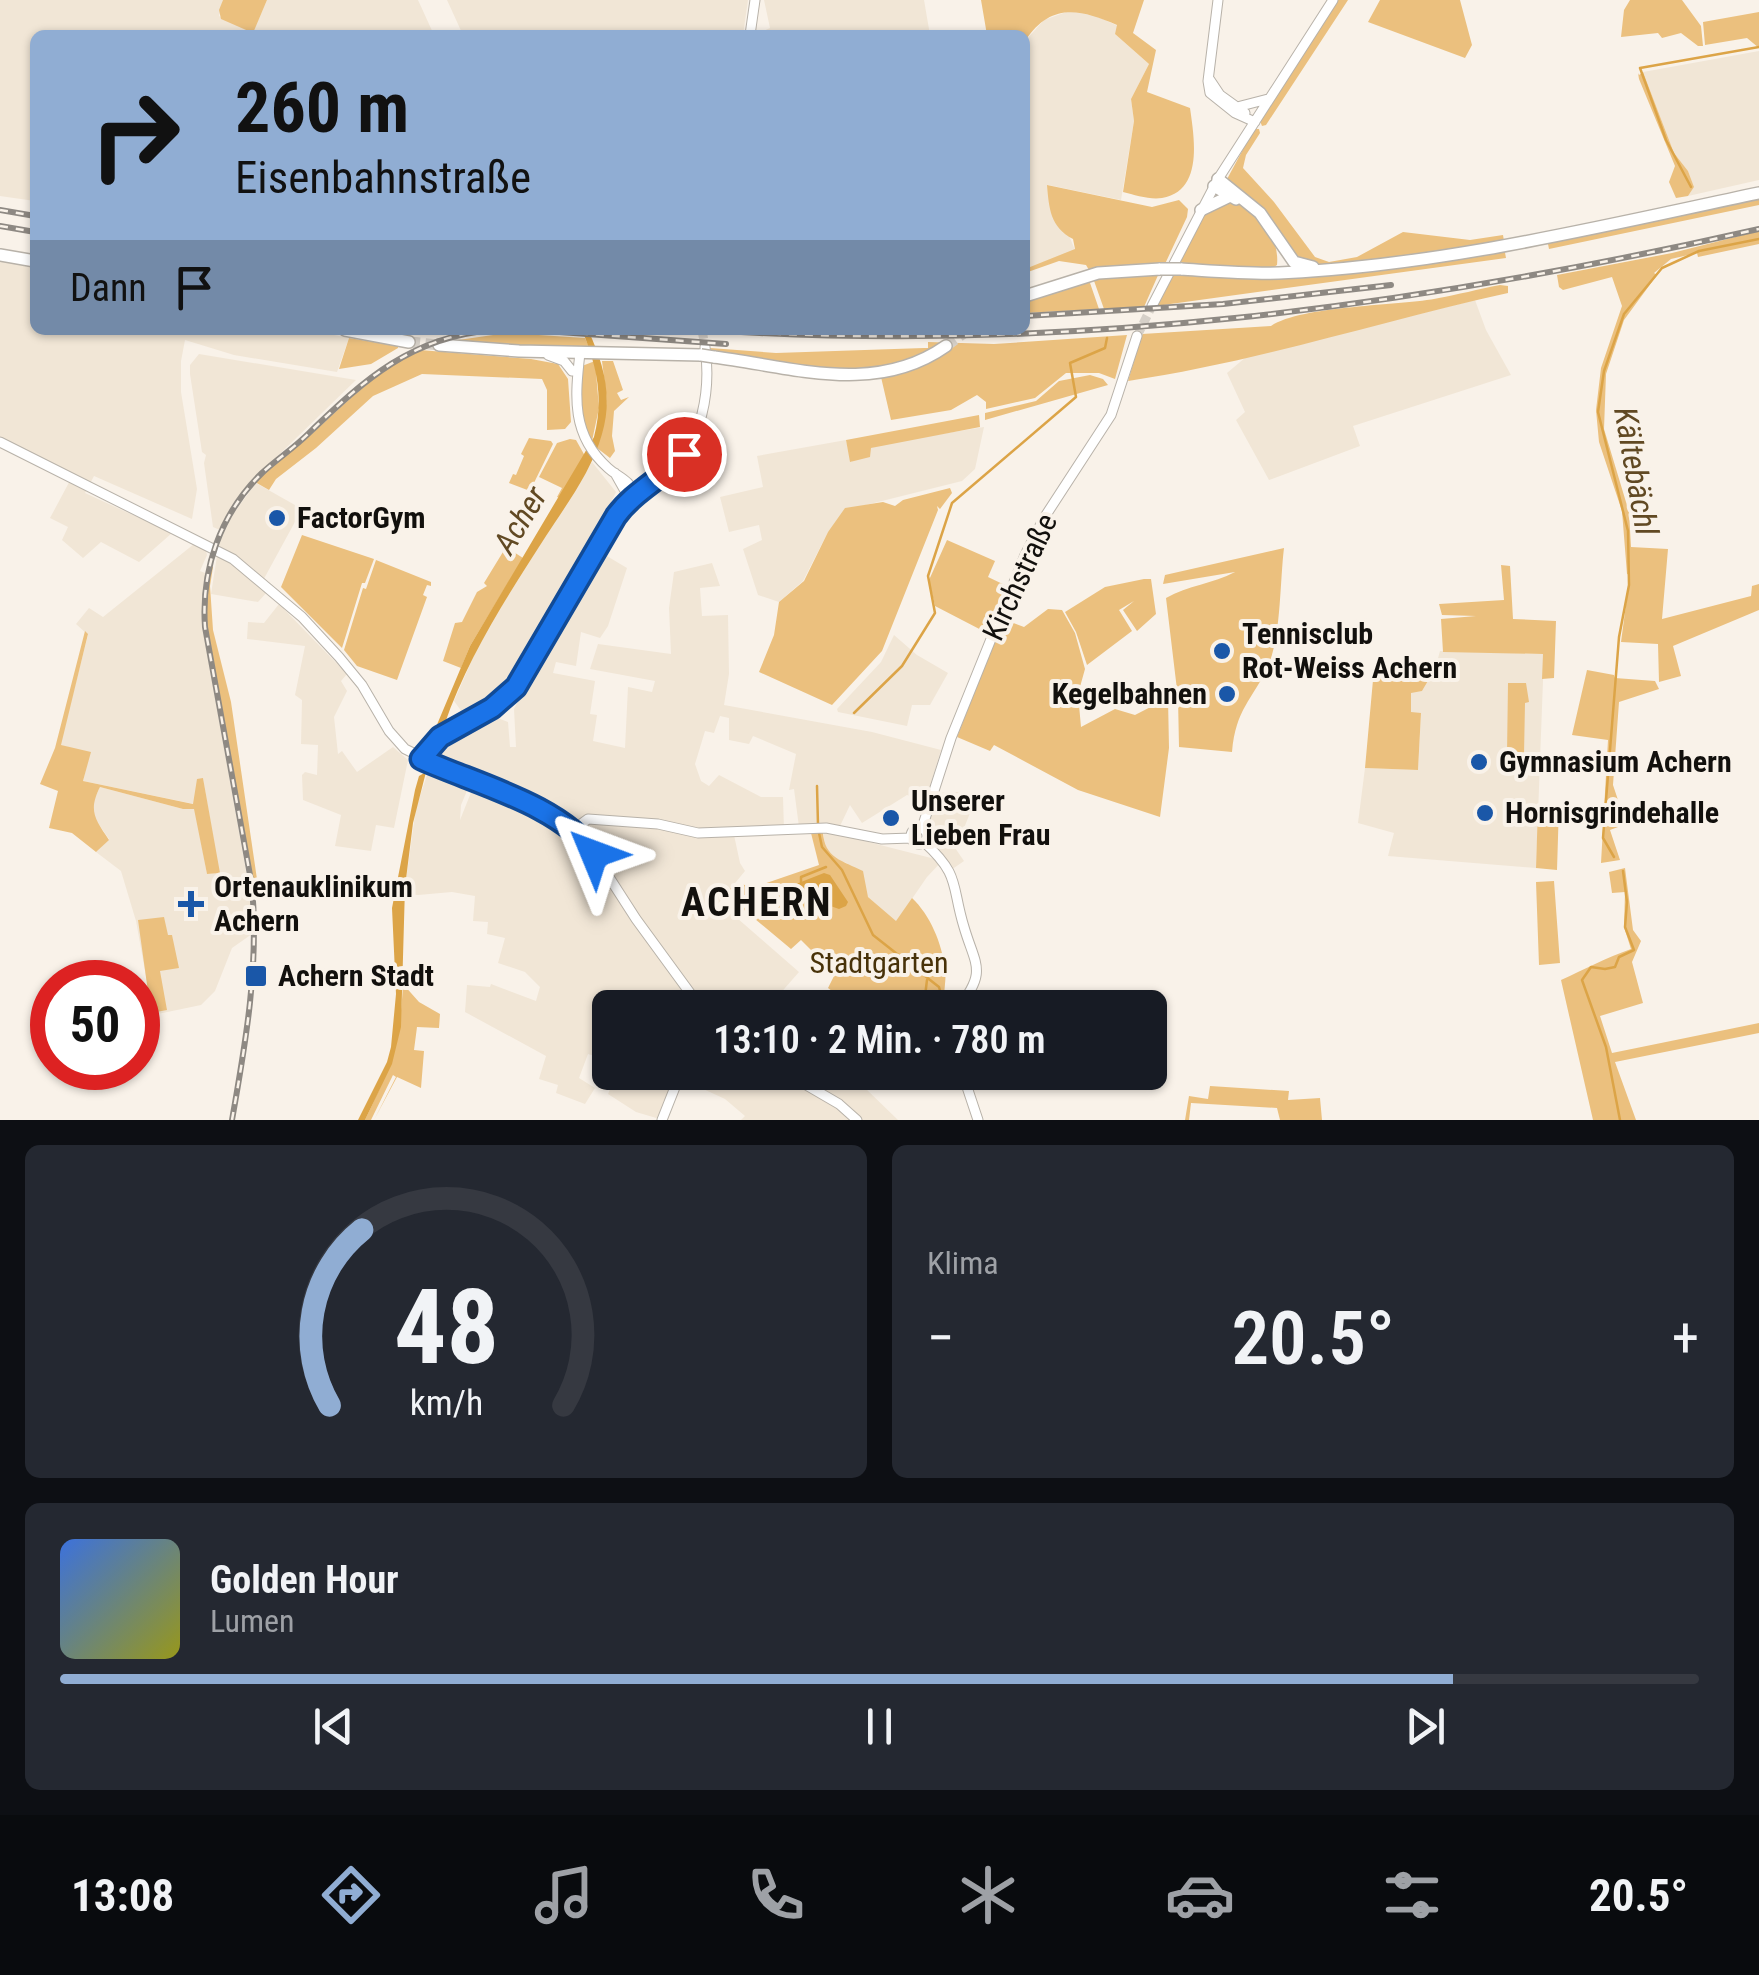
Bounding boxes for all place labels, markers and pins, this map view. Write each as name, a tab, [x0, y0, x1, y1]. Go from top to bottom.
pin	[642, 412, 727, 497]
place label: FactorGym	[297, 500, 426, 535]
marker: FactorGym	[266, 507, 288, 529]
place label: Tennisclub Rot-Weiss Achern	[1242, 616, 1457, 685]
marker: Tennisclub Rot-Weiss Achern	[1211, 640, 1233, 662]
place label: Kegelbahnen	[1052, 676, 1207, 711]
marker: Kegelbahnen	[1216, 683, 1238, 705]
place label: Gymnasium Achern	[1499, 744, 1732, 779]
marker: Gymnasium Achern	[1468, 751, 1490, 773]
place label: Unserer Lieben Frau	[911, 783, 1050, 852]
place label: Hornisgrindehalle	[1505, 795, 1719, 830]
marker: Hornisgrindehalle	[1474, 802, 1496, 824]
marker: Unserer Lieben Frau	[880, 807, 902, 829]
place label: Ortenauklinikum Achern	[214, 869, 413, 938]
marker: Ortenauklinikum Achern	[178, 891, 204, 917]
place label: Achern Stadt	[278, 958, 434, 993]
marker: Achern Stadt	[243, 963, 269, 989]

